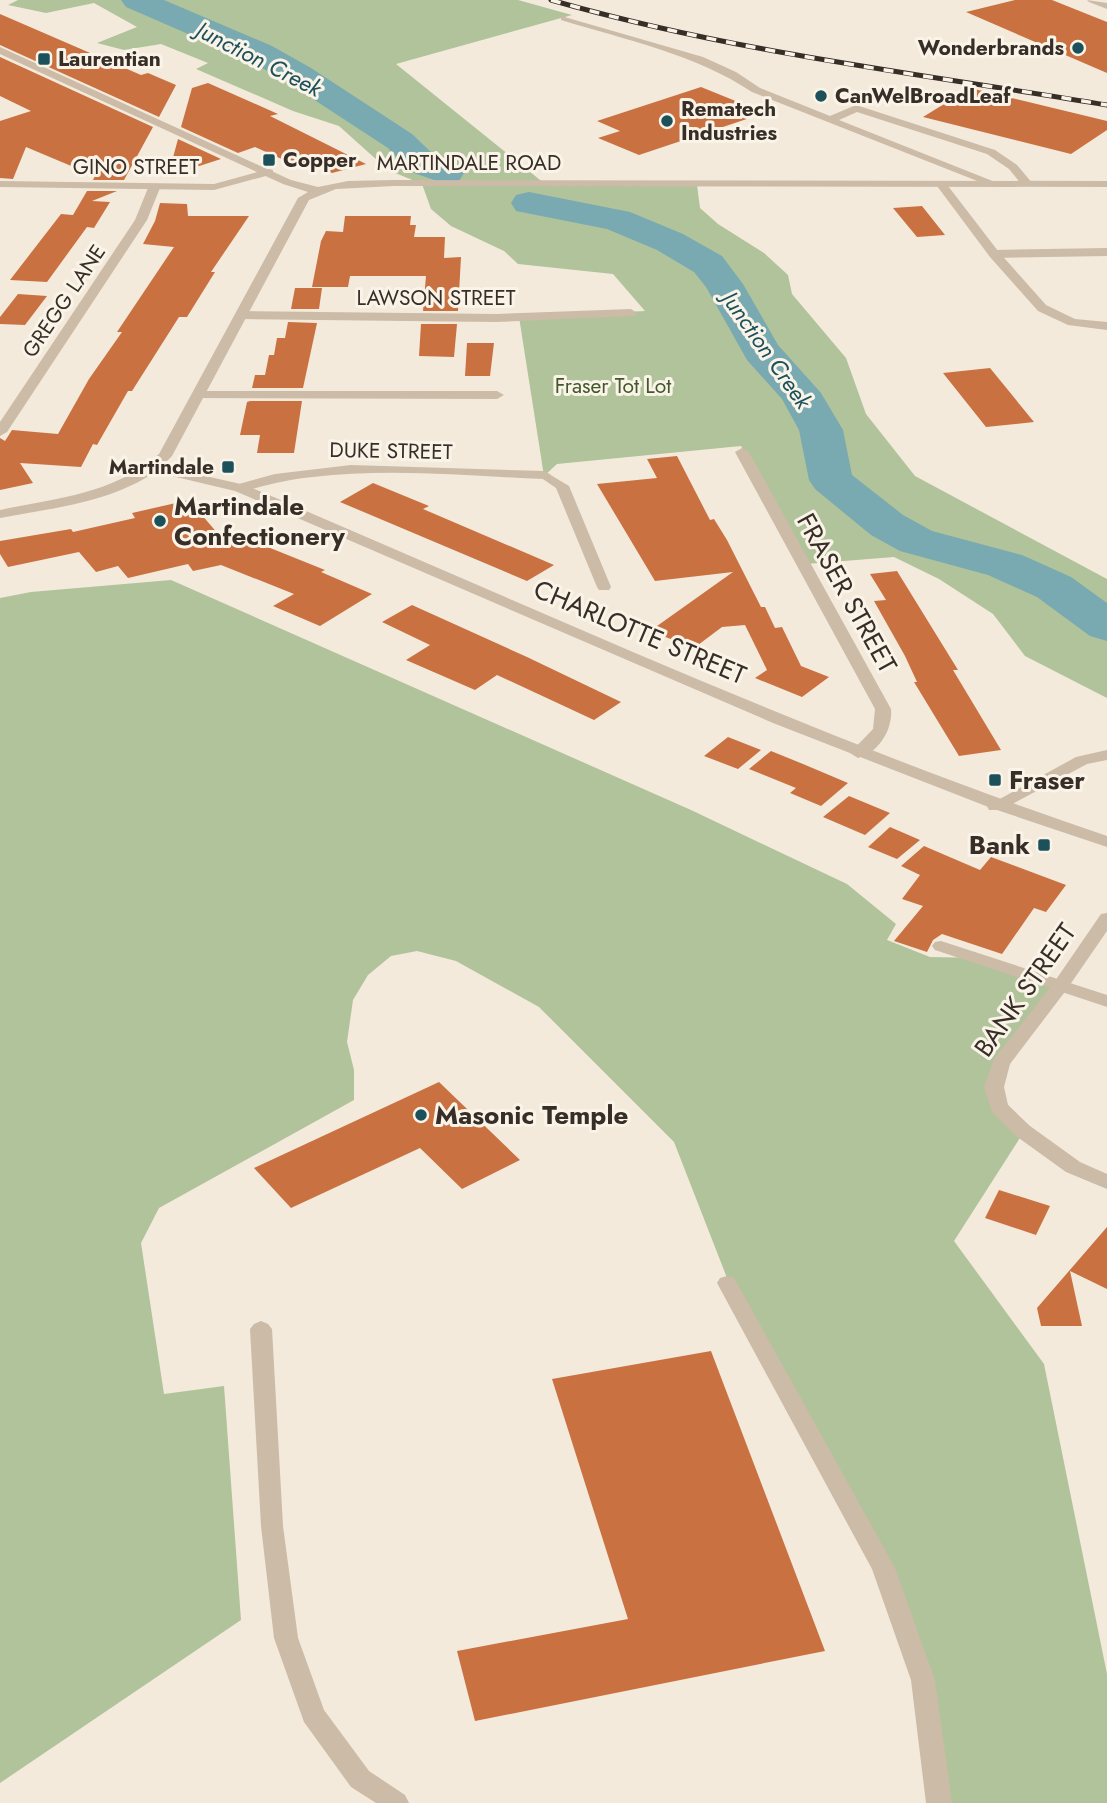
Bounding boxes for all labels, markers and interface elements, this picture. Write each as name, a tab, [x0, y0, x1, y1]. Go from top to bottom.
water label: Junction Creek	[187, 11, 329, 106]
place label: Wonderbrands	[918, 33, 1064, 63]
marker: Wonderbrands	[1070, 40, 1086, 56]
place label: Laurentian	[58, 44, 161, 74]
marker: Laurentian	[36, 51, 52, 67]
place label: CanWelBroadLeaf	[835, 81, 1011, 111]
marker: CanWelBroadLeaf	[813, 88, 829, 104]
place label: Rematech Industries	[681, 94, 778, 148]
marker: Rematech Industries	[659, 113, 675, 129]
place label: Copper	[283, 145, 357, 175]
street label: MARTINDALE ROAD	[377, 148, 561, 178]
street label: GINO STREET	[73, 152, 199, 182]
marker: Copper	[261, 152, 277, 168]
street label: GREGG LANE	[15, 239, 113, 363]
water label: Junction Creek	[712, 281, 821, 417]
street label: LAWSON STREET	[356, 283, 516, 313]
park label: Fraser Tot Lot	[555, 371, 671, 401]
street label: DUKE STREET	[329, 435, 453, 467]
place label: Martindale	[109, 452, 214, 482]
marker: Martindale	[220, 459, 236, 475]
place label: Martindale Confectionery	[174, 487, 345, 555]
street label: FRASER STREET	[787, 506, 907, 680]
marker: Martindale Confectionery	[152, 513, 168, 529]
street label: CHARLOTTE STREET	[528, 570, 752, 694]
place label: Fraser	[1009, 761, 1085, 799]
marker: Fraser	[987, 772, 1003, 788]
place label: Bank	[969, 826, 1030, 864]
marker: Bank	[1036, 837, 1052, 853]
street label: BANK STREET	[965, 915, 1085, 1065]
place label: Masonic Temple	[435, 1096, 628, 1134]
marker: Masonic Temple	[413, 1107, 429, 1123]

